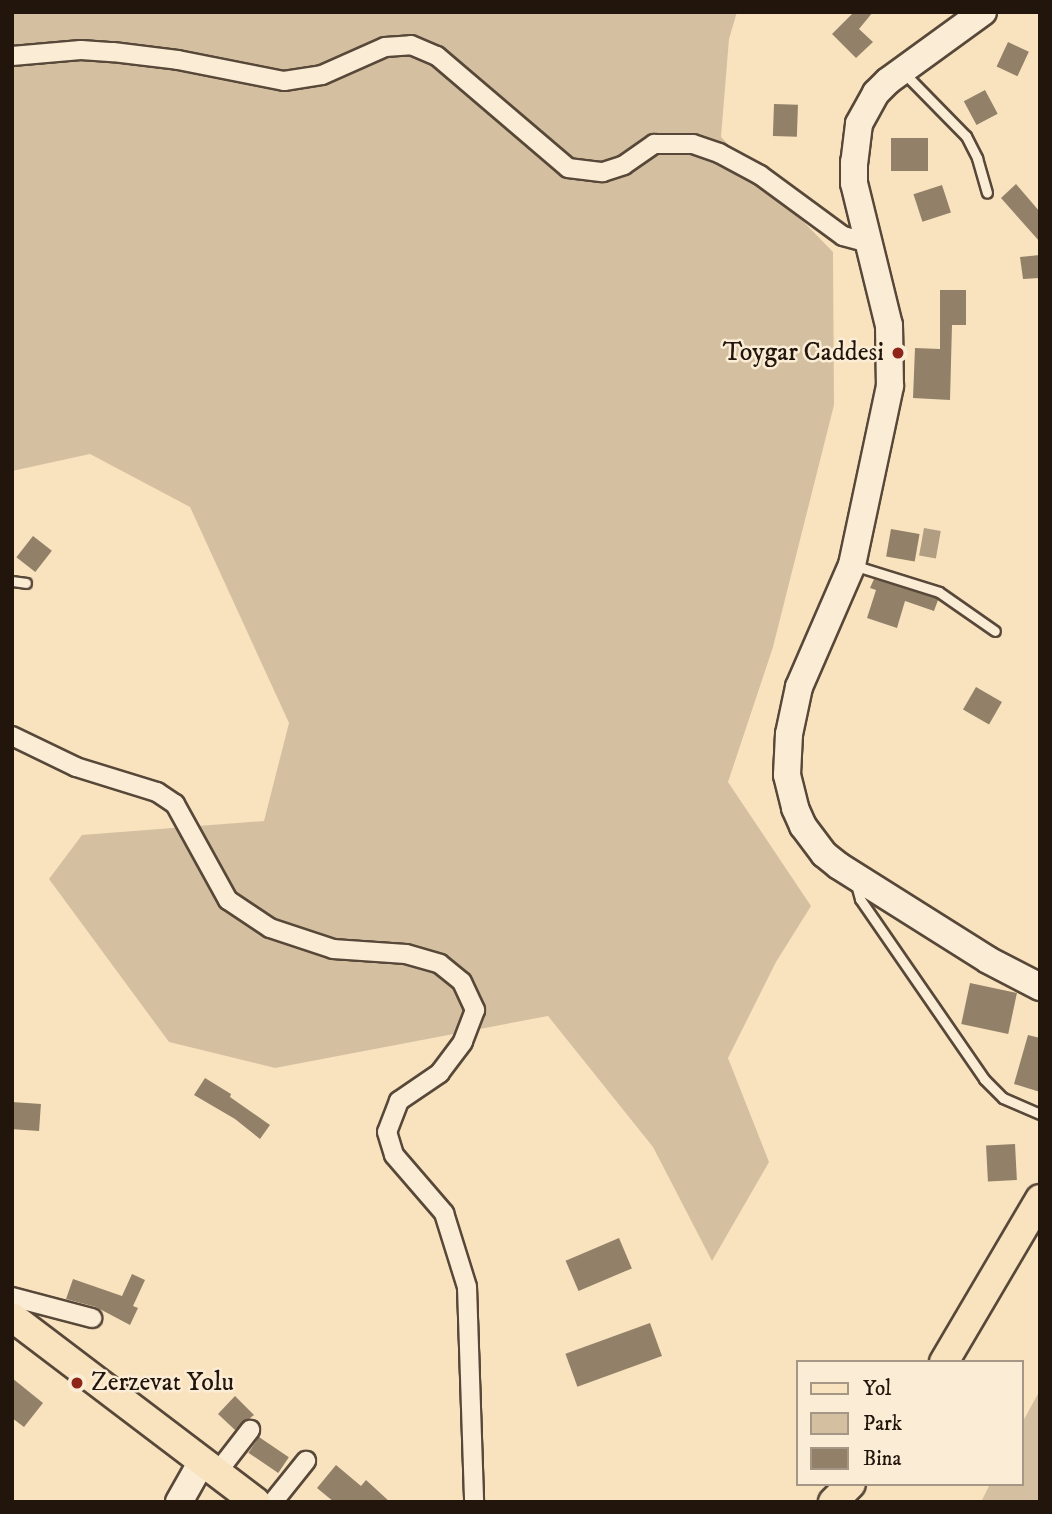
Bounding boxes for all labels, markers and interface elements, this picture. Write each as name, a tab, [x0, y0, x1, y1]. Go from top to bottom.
place label: Toygar Caddesi	[723, 337, 884, 369]
marker: Toygar Caddesi	[890, 345, 906, 361]
legend	[796, 1360, 1024, 1486]
place label: Zerzevat Yolu	[91, 1367, 234, 1399]
marker: Zerzevat Yolu	[69, 1375, 85, 1391]
text: Yol	[863, 1376, 891, 1402]
text: Park	[863, 1411, 902, 1437]
text: Bina	[863, 1446, 902, 1472]

